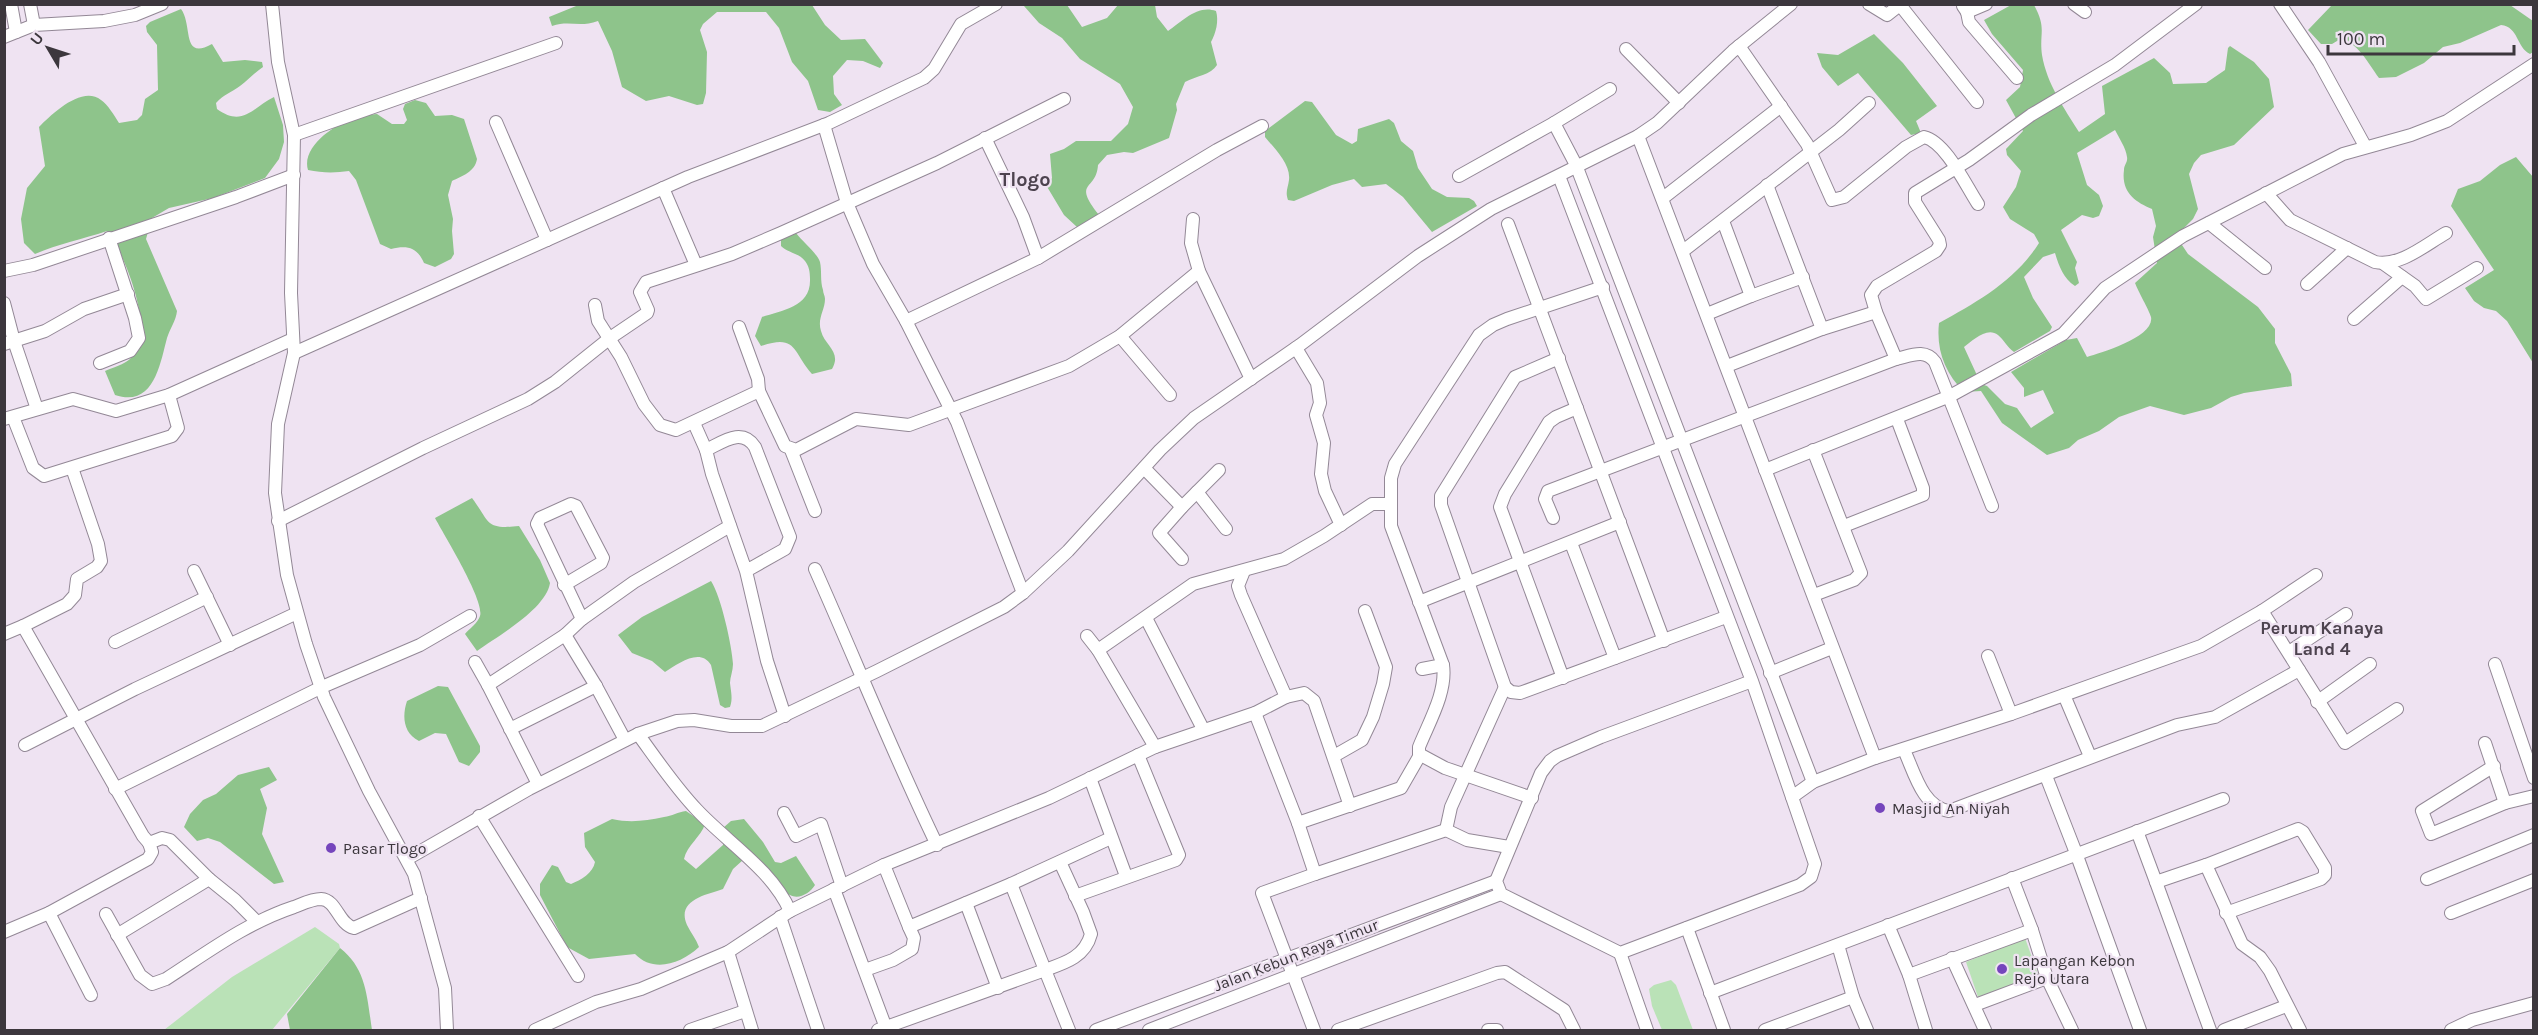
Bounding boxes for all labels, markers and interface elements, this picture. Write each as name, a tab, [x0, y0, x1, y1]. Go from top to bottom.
north arrow	[18, 18, 78, 78]
scale bar	[2328, 18, 2514, 56]
text: 100 m	[2337, 28, 2385, 50]
text: U	[26, 29, 48, 49]
district label: Tlogo	[1000, 168, 1051, 191]
district label: Perum Kanaya Land 4	[2260, 617, 2384, 660]
place label: Masjid An Niyah	[1892, 799, 2010, 818]
marker: Masjid An Niyah	[1873, 801, 1887, 815]
place label: Pasar Tlogo	[343, 839, 426, 858]
marker: Pasar Tlogo	[324, 841, 338, 855]
street label: Jalan Kebun Raya Timur	[1211, 915, 1381, 995]
place label: Lapangan Kebon Rejo Utara	[2014, 951, 2135, 988]
marker: Lapangan Kebon Rejo Utara	[1995, 962, 2009, 976]

